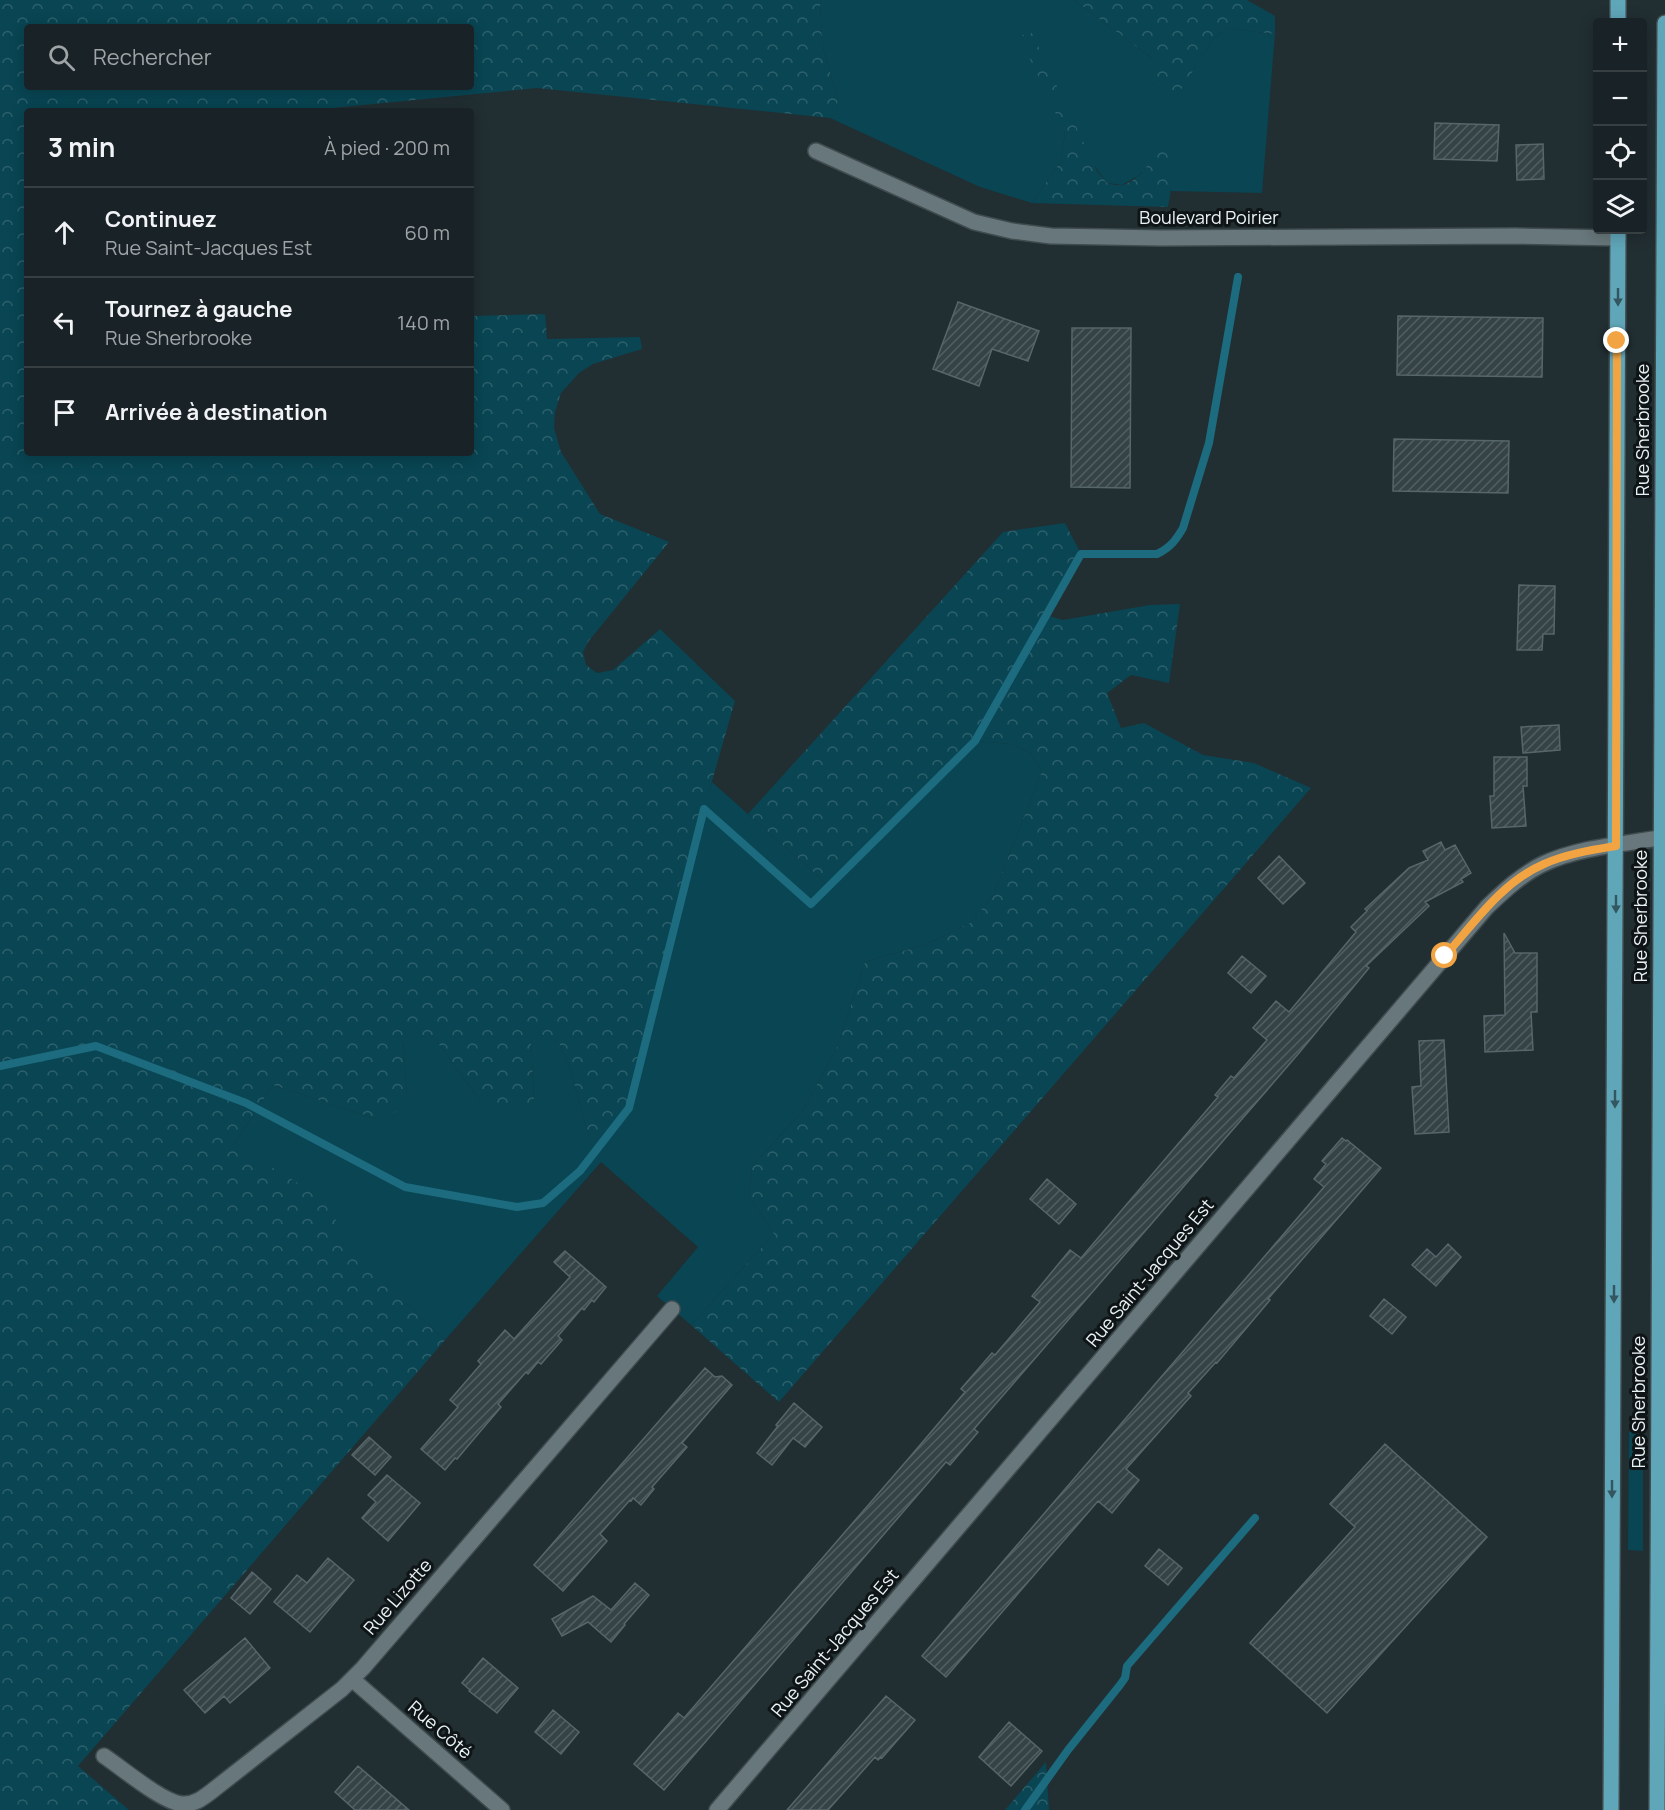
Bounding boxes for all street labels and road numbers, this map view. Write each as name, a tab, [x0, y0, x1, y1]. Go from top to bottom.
street label: Boulevard Poirier	[1139, 205, 1279, 229]
street label: Rue Sherbrooke	[1630, 364, 1654, 496]
street label: Rue Sherbrooke	[1628, 850, 1652, 982]
street label: Rue Saint-Jacques Est	[1080, 1193, 1218, 1352]
street label: Rue Sherbrooke	[1626, 1336, 1650, 1468]
street label: Rue Lizotte	[358, 1553, 437, 1639]
street label: Rue Saint-Jacques Est	[765, 1563, 903, 1722]
street label: Rue Côté	[404, 1695, 478, 1764]

